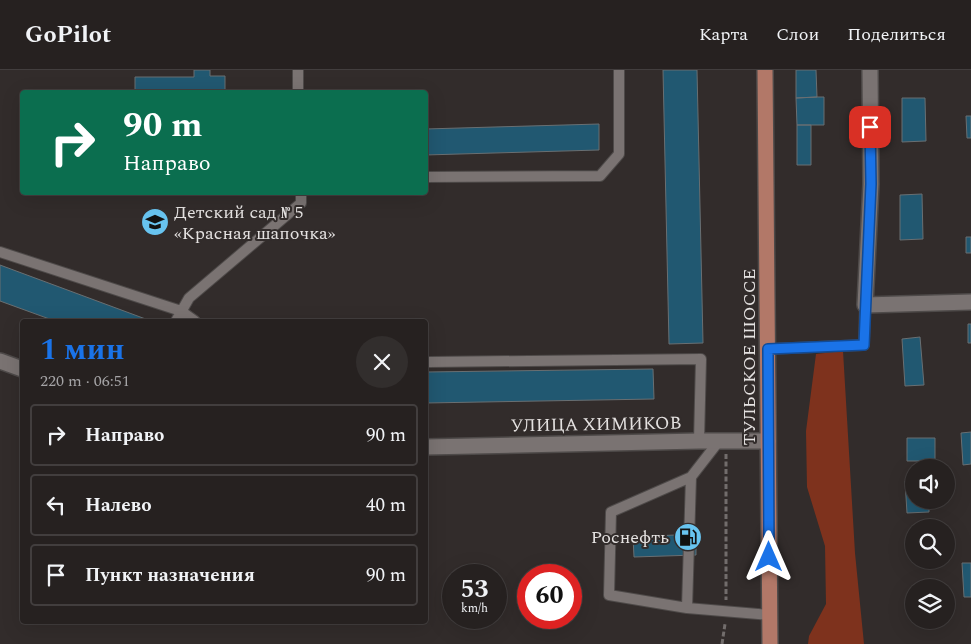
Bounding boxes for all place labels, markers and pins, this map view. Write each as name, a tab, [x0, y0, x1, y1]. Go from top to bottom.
pin	[849, 106, 891, 148]
place label: Детский сад № 5 «Красная шапочка»	[174, 199, 336, 247]
school or university icon: Детский сад № 5 «Красная шапочка»	[140, 207, 170, 237]
fuel station icon: Роснефть	[673, 522, 703, 552]
place label: Роснефть	[591, 524, 669, 551]

